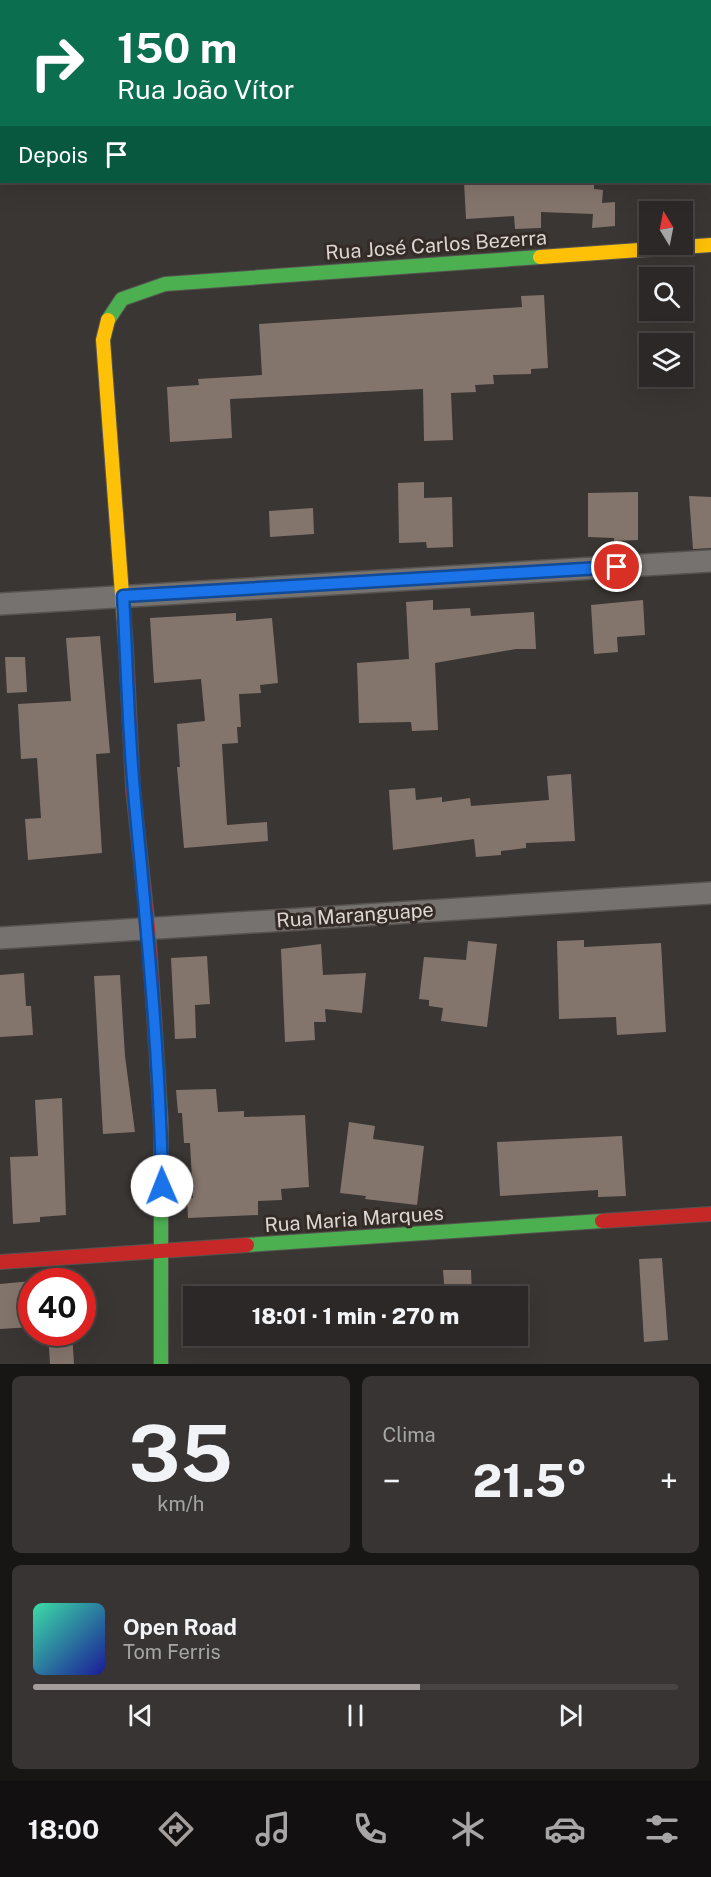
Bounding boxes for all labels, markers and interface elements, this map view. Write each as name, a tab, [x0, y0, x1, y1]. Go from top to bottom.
text: 150 m	[117, 23, 237, 72]
icon: right	[18, 24, 96, 102]
text: Rua João Vítor	[117, 73, 294, 105]
icon: arrive	[100, 138, 133, 171]
text: Depois	[18, 142, 88, 168]
north arrow	[639, 201, 693, 255]
map controls	[639, 201, 693, 387]
street label: Rua José Carlos Bezerra	[324, 225, 548, 265]
button: search	[639, 267, 693, 321]
button: layers	[639, 333, 693, 387]
pin	[591, 541, 642, 592]
icon: arrive	[600, 550, 633, 583]
street label: Rua Maranguape	[275, 898, 435, 932]
position arrow	[130, 1154, 194, 1218]
street label: Rua Maria Marques	[264, 1201, 444, 1237]
speed limit sign: 40	[18, 1268, 96, 1346]
text: 18:01 · 1 min · 270 m	[252, 1303, 459, 1329]
text: 35	[128, 1407, 233, 1499]
text: Clima	[383, 1423, 436, 1447]
text: 21.5°	[473, 1454, 588, 1507]
text: −	[383, 1462, 401, 1500]
text: +	[660, 1462, 678, 1500]
text: km/h	[157, 1492, 204, 1516]
text: Open Road	[123, 1614, 237, 1640]
text: Tom Ferris	[123, 1640, 221, 1664]
icon: previous	[124, 1699, 157, 1732]
icon: pause	[339, 1699, 372, 1732]
icon: next	[554, 1699, 587, 1732]
icon: directions	[155, 1808, 197, 1850]
icon: music	[252, 1808, 294, 1850]
icon: phone	[349, 1808, 391, 1850]
icon: climate	[447, 1808, 489, 1850]
icon: car	[544, 1808, 586, 1850]
icon: filters	[641, 1808, 683, 1850]
text: 18:00	[28, 1813, 99, 1845]

